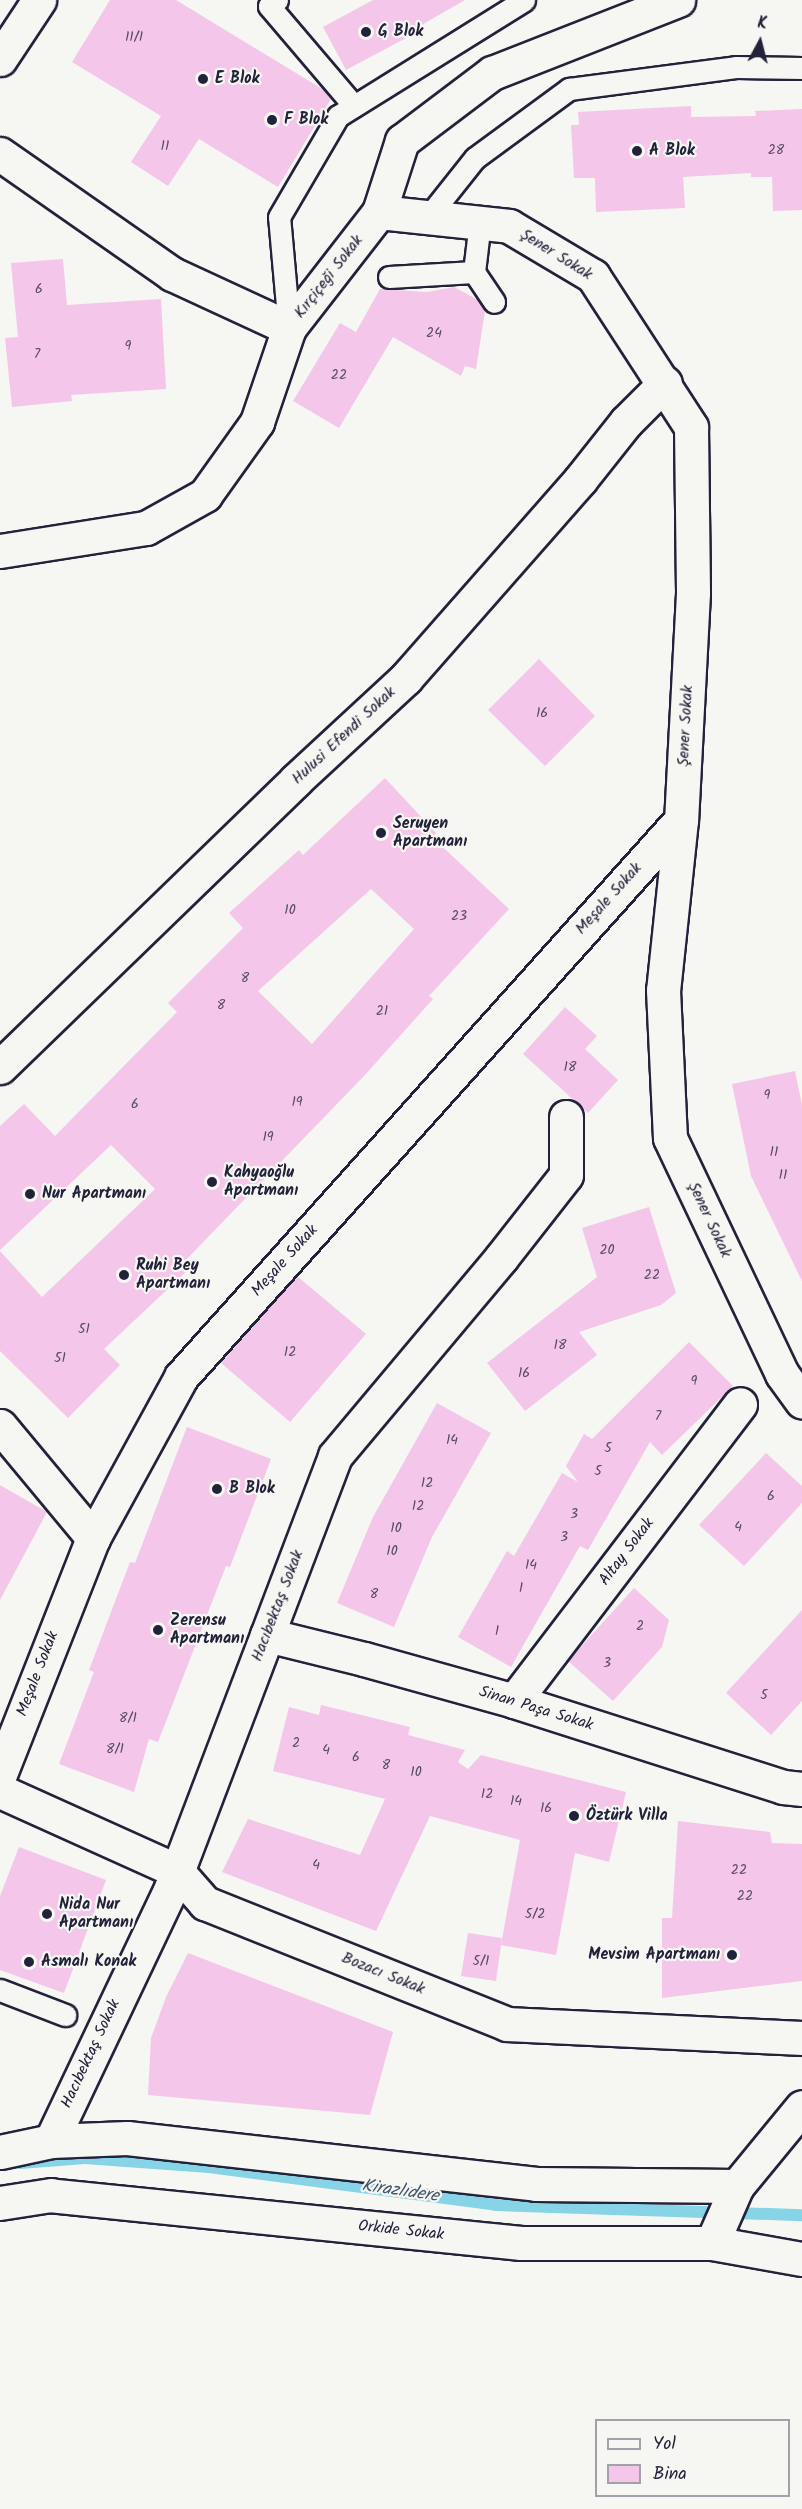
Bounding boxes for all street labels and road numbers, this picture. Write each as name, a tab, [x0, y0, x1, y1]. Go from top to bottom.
street label: Şener Sokak	[516, 225, 596, 285]
street label: Kırçiçeği Sokak	[291, 232, 367, 322]
street label: Hulusi Efendi Sokak	[288, 683, 400, 789]
street label: Şener Sokak	[674, 685, 698, 767]
street label: Meşale Sokak	[572, 859, 646, 939]
street label: Şener Sokak	[683, 1179, 735, 1261]
street label: Meşale Sokak	[248, 1221, 322, 1301]
street label: Altay Sokak	[595, 1514, 659, 1590]
street label: Hacıbektaş Sokak	[248, 1548, 308, 1664]
street label: Meşale Sokak	[13, 1629, 63, 1719]
street label: Sinan Paşa Sokak	[477, 1683, 595, 1735]
street label: Bozacı Sokak	[339, 1949, 427, 1999]
street label: Hacıbektaş Sokak	[57, 1997, 125, 2111]
street label: Orkide Sokak	[357, 2217, 445, 2245]

